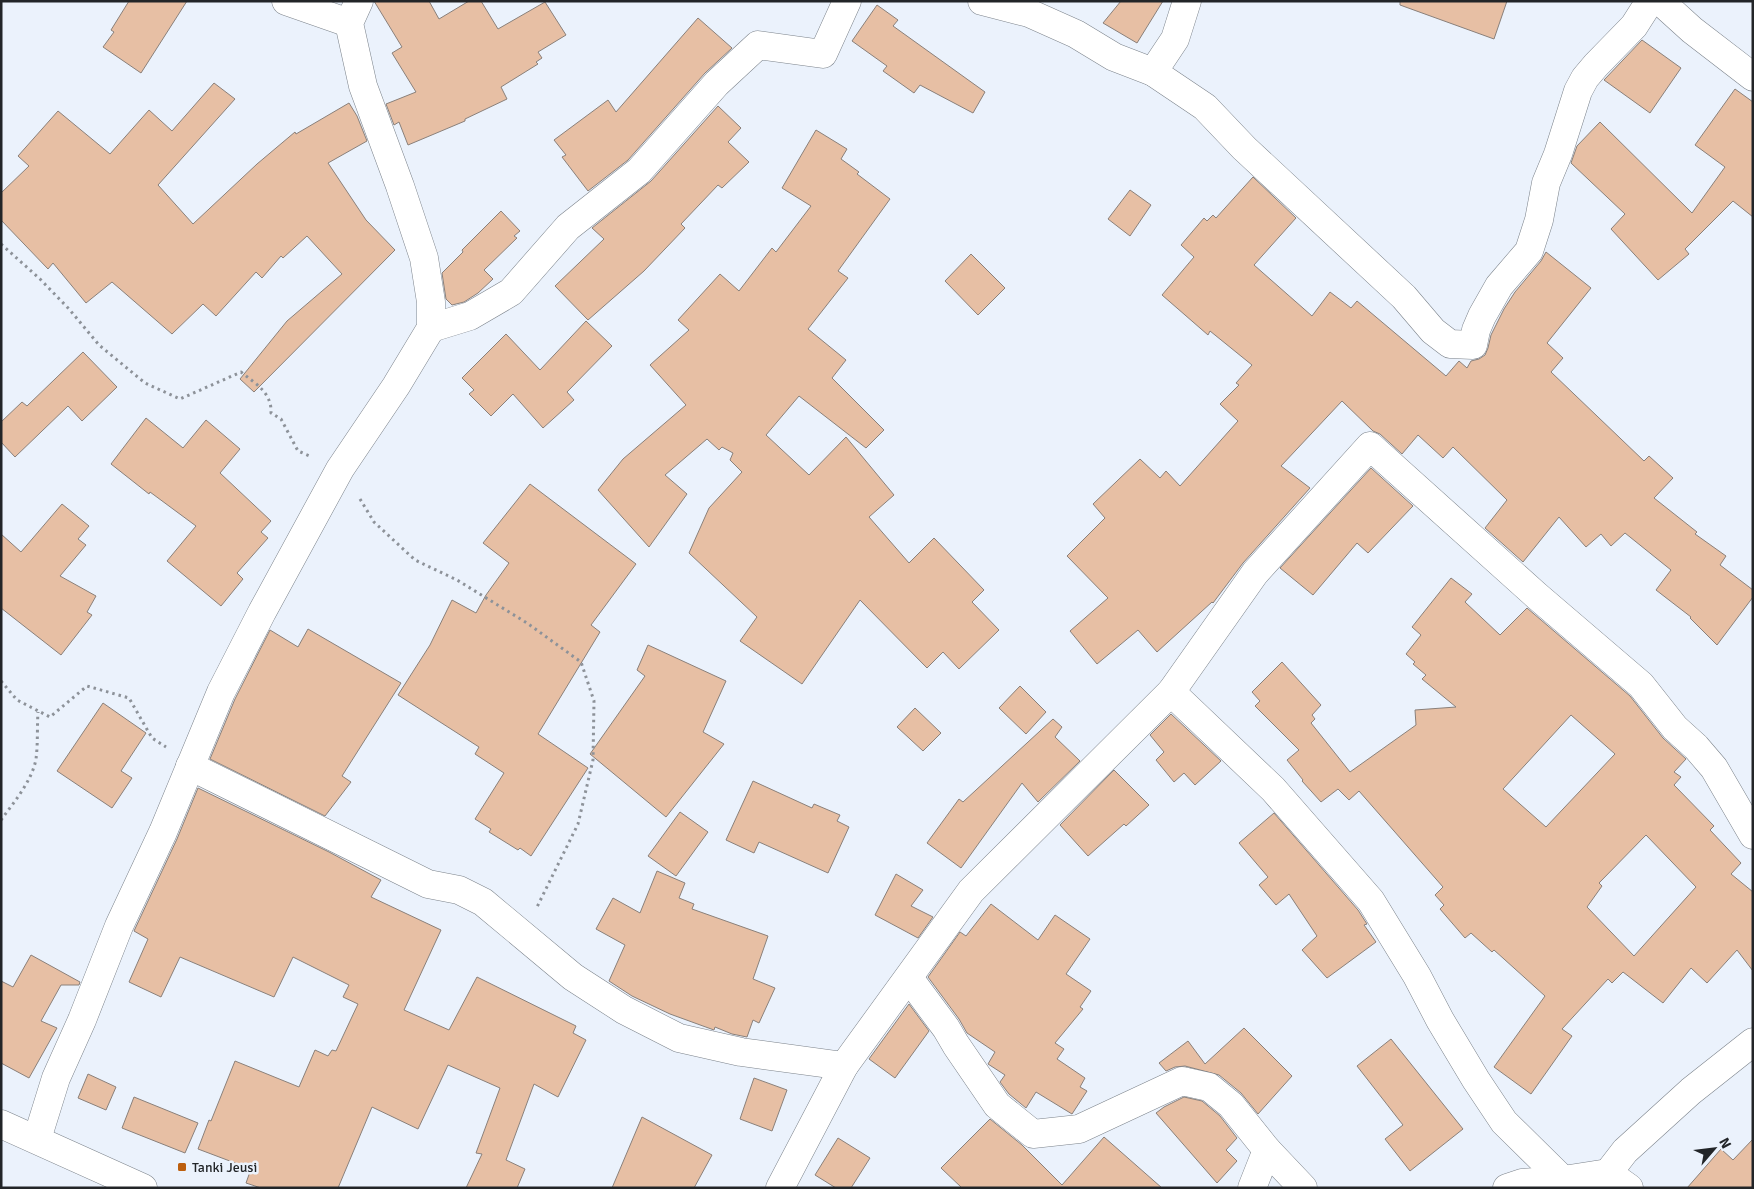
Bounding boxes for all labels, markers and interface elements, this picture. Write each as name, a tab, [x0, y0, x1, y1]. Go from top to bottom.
north arrow	[1689, 1124, 1739, 1174]
text: N	[1715, 1135, 1735, 1151]
place label: Tanki Jeusi	[192, 1159, 257, 1176]
marker: Tanki Jeusi	[176, 1161, 188, 1173]

